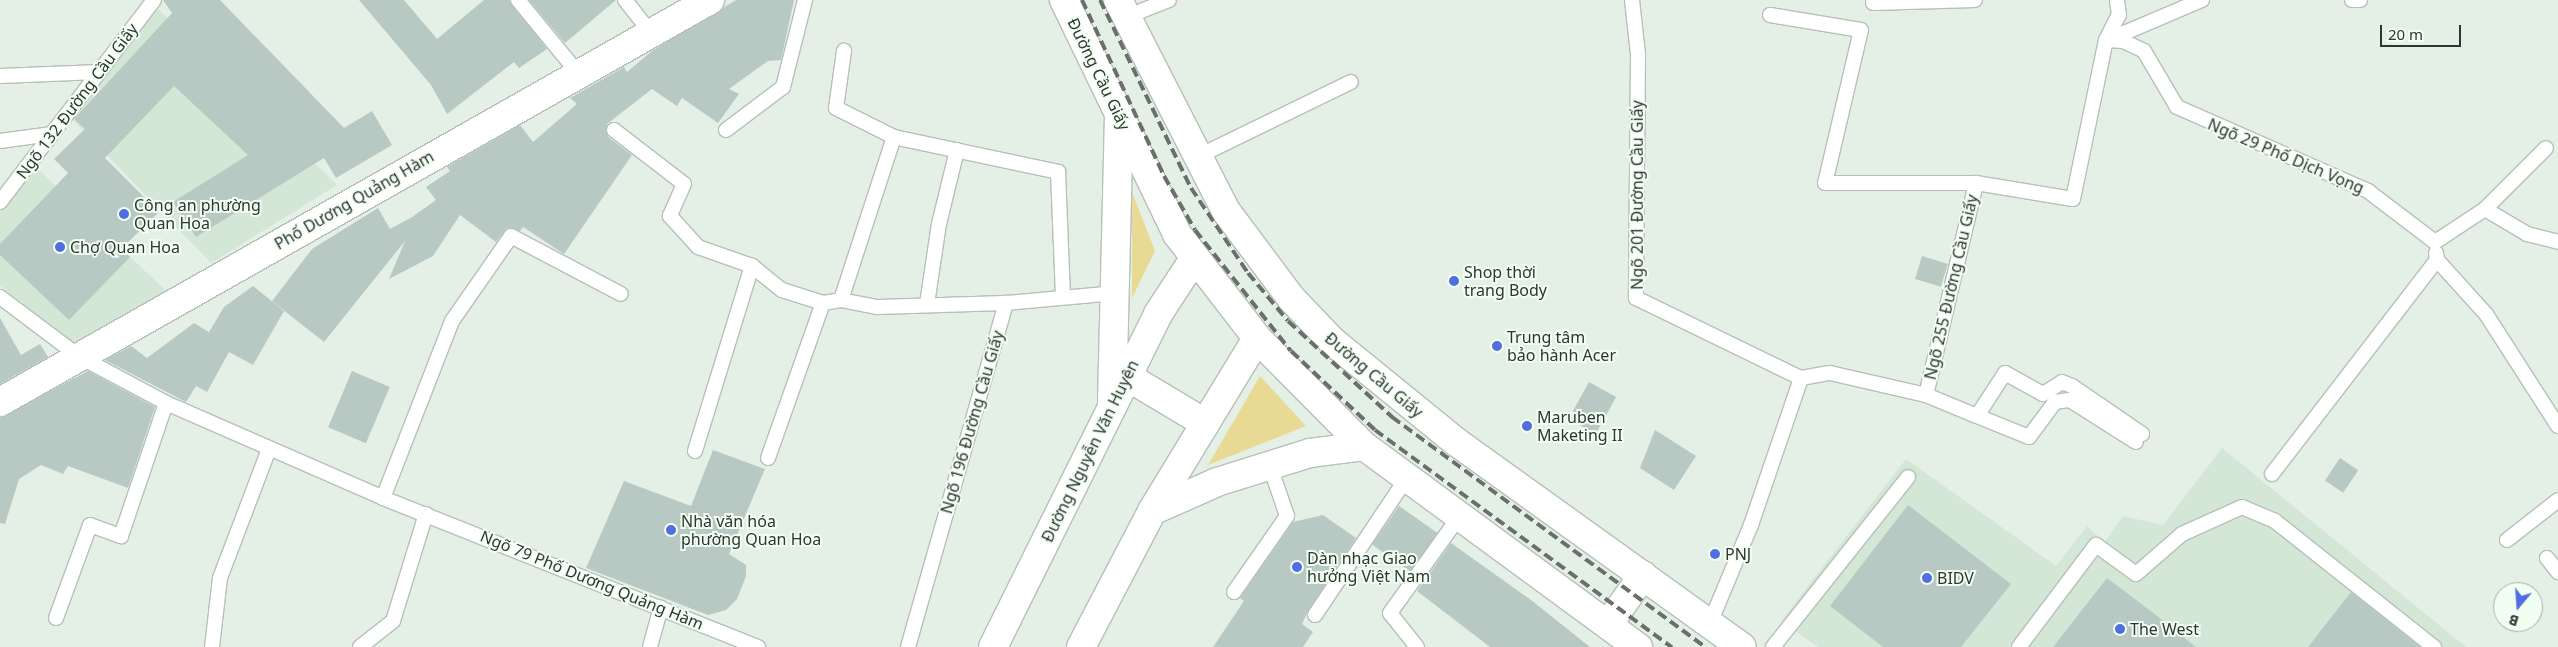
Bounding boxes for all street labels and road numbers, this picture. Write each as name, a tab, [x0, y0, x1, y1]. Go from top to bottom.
street label: Đường Cầu Giấy	[1064, 15, 1134, 133]
street label: Ngõ 132 Đường Cầu Giấy	[12, 19, 142, 183]
street label: Ngõ 201 Đường Cầu Giấy	[1627, 100, 1647, 290]
street label: Ngõ 29 Phố Dịch Vọng	[2205, 114, 2367, 198]
street label: Phố Dương Quảng Hàm	[271, 147, 437, 253]
street label: Ngõ 255 Đường Cầu Giấy	[1920, 192, 1982, 382]
street label: Ngõ 196 Đường Cầu Giấy	[937, 328, 1007, 516]
street label: Đường Cầu Giấy	[1321, 328, 1427, 422]
street label: Đường Nguyễn Văn Huyên	[1037, 357, 1143, 545]
street label: Ngõ 79 Phố Dương Quảng Hàm	[478, 526, 706, 634]

